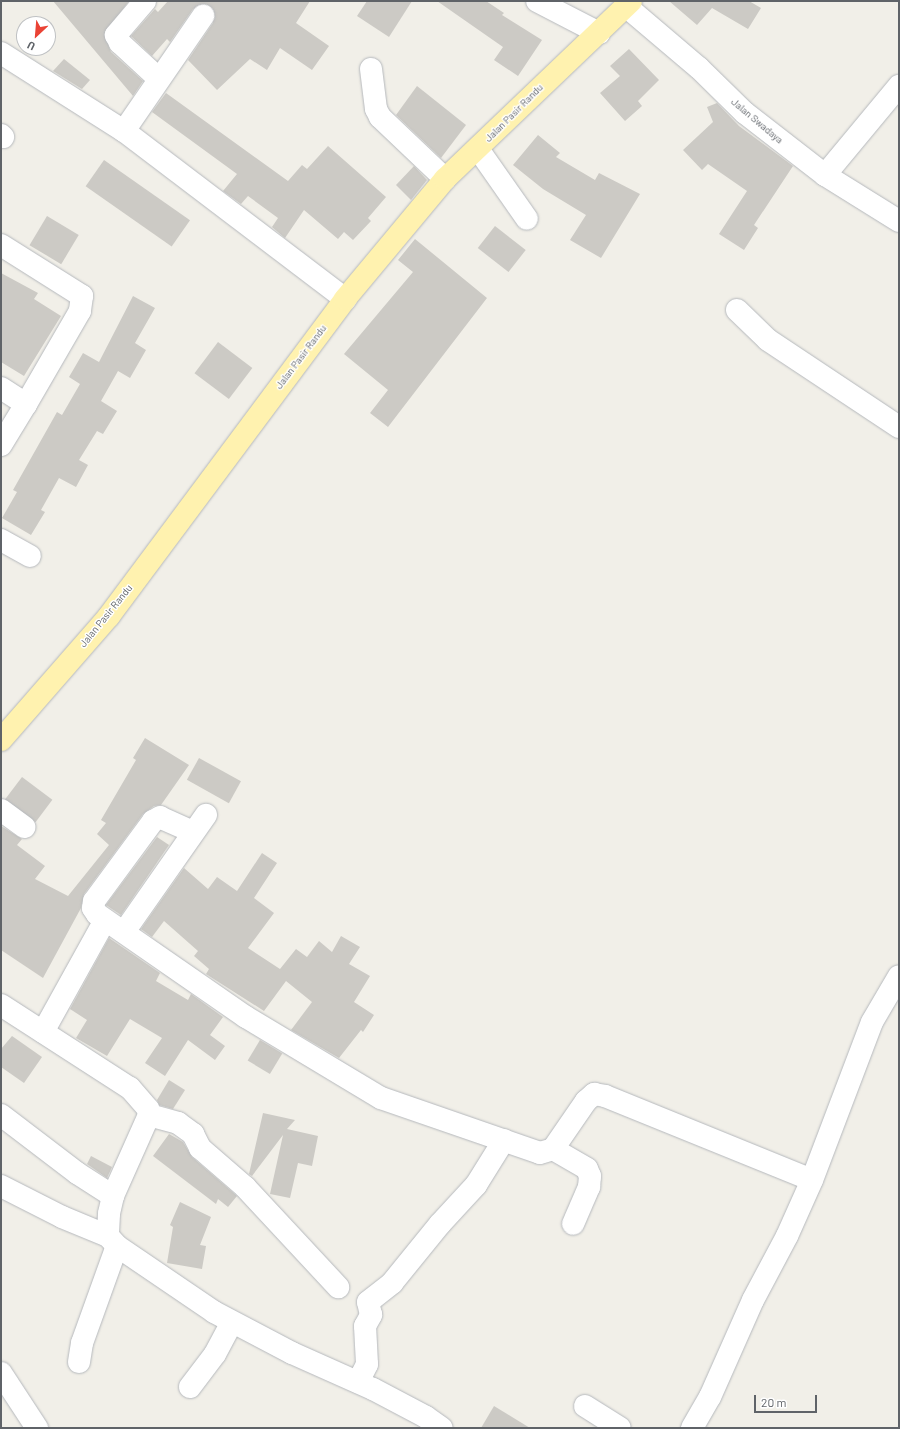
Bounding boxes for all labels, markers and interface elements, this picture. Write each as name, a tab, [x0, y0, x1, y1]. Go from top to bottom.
north arrow	[16, 16, 56, 56]
text: U	[25, 39, 37, 54]
street label: Jalan Pasir Randu	[483, 82, 545, 144]
street label: Jalan Swadaya	[729, 96, 785, 146]
street label: Jalan Pasir Randu	[273, 323, 329, 391]
street label: Jalan Pasir Randu	[77, 582, 135, 650]
scale bar	[756, 1387, 819, 1413]
text: 20 m	[761, 1395, 787, 1409]

